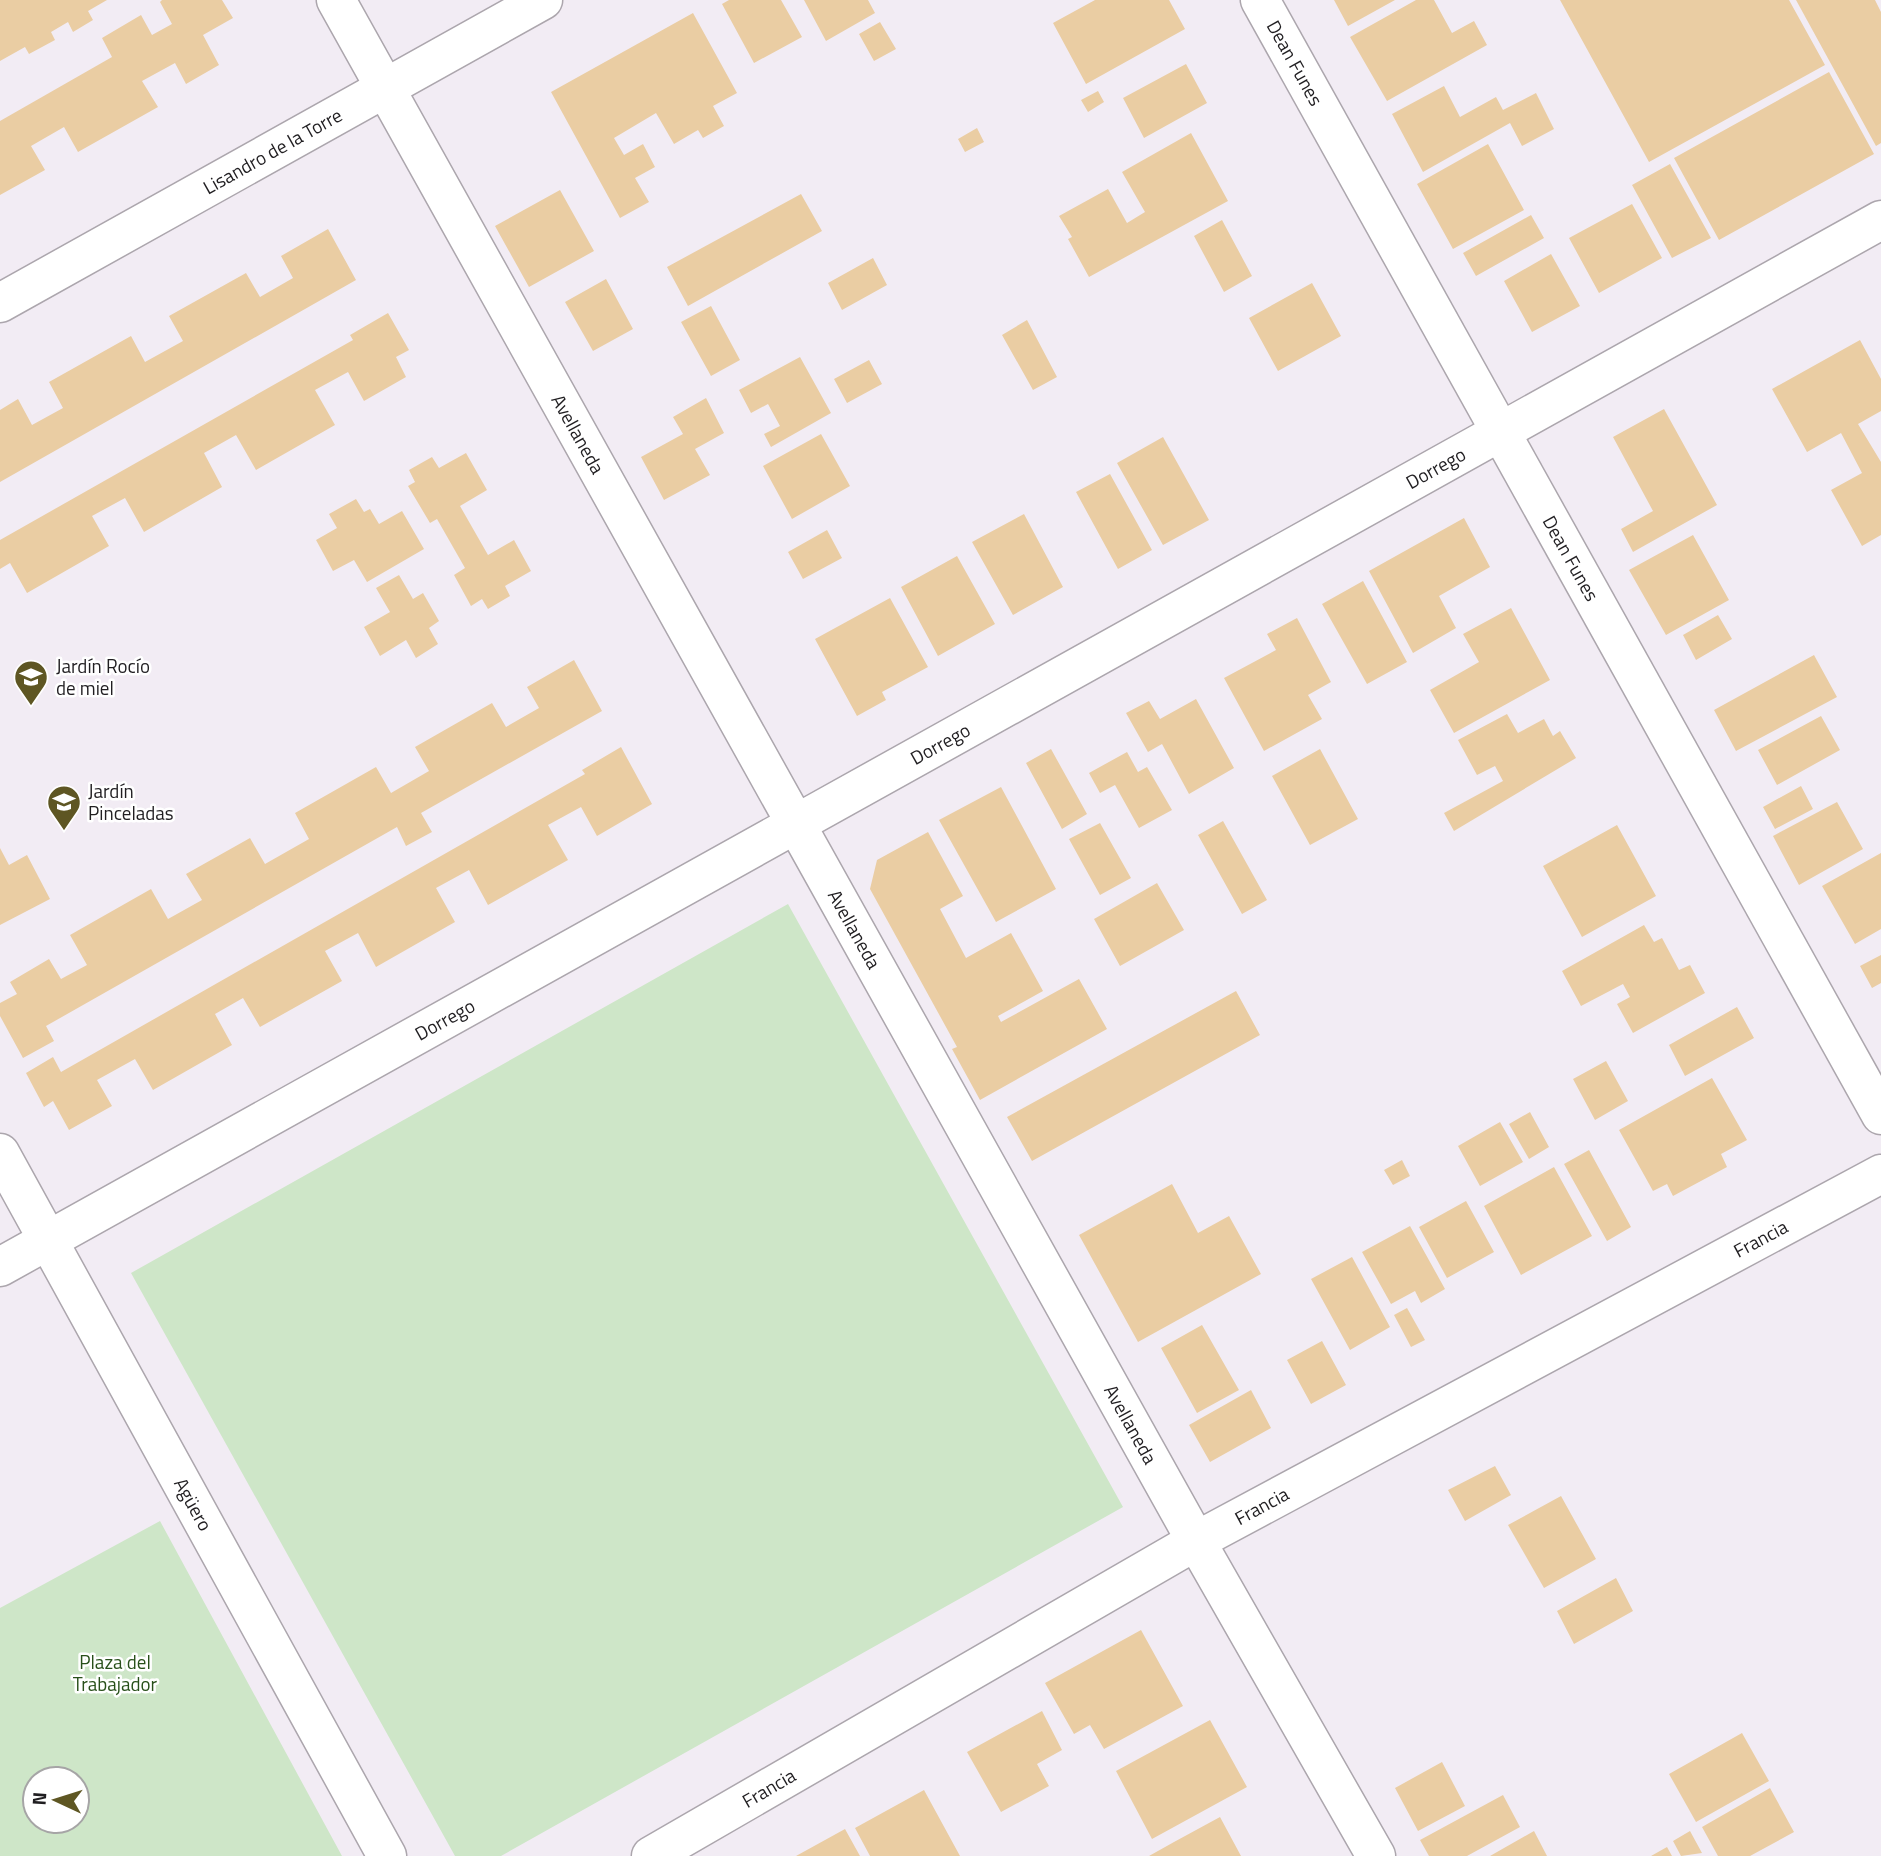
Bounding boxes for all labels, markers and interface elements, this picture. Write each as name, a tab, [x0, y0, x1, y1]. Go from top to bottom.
street label: Dean Funes	[1260, 14, 1331, 111]
street label: Lisandro de la Torre	[197, 100, 347, 201]
street label: Avellaneda	[545, 389, 613, 479]
street label: Dorrego	[1400, 439, 1471, 496]
street label: Dean Funes	[1536, 510, 1607, 606]
place label: Jardín Rocío de miel	[56, 651, 150, 702]
school or university icon: Jardín Rocío de miel	[12, 658, 50, 707]
street label: Dorrego	[905, 715, 975, 772]
place label: Jardín Pinceladas	[88, 776, 174, 827]
school or university icon: Jardín Pinceladas	[45, 783, 83, 832]
street label: Avellaneda	[821, 884, 889, 974]
street label: Dorrego	[409, 991, 480, 1047]
street label: Francia	[1728, 1211, 1793, 1265]
street label: Avellaneda	[1097, 1379, 1165, 1470]
street label: Agüero	[167, 1472, 220, 1536]
street label: Francia	[1229, 1479, 1294, 1532]
park label: Plaza del Trabajador	[73, 1647, 158, 1698]
street label: Francia	[736, 1760, 801, 1815]
north arrow	[21, 1765, 91, 1835]
text: N	[24, 1791, 53, 1806]

